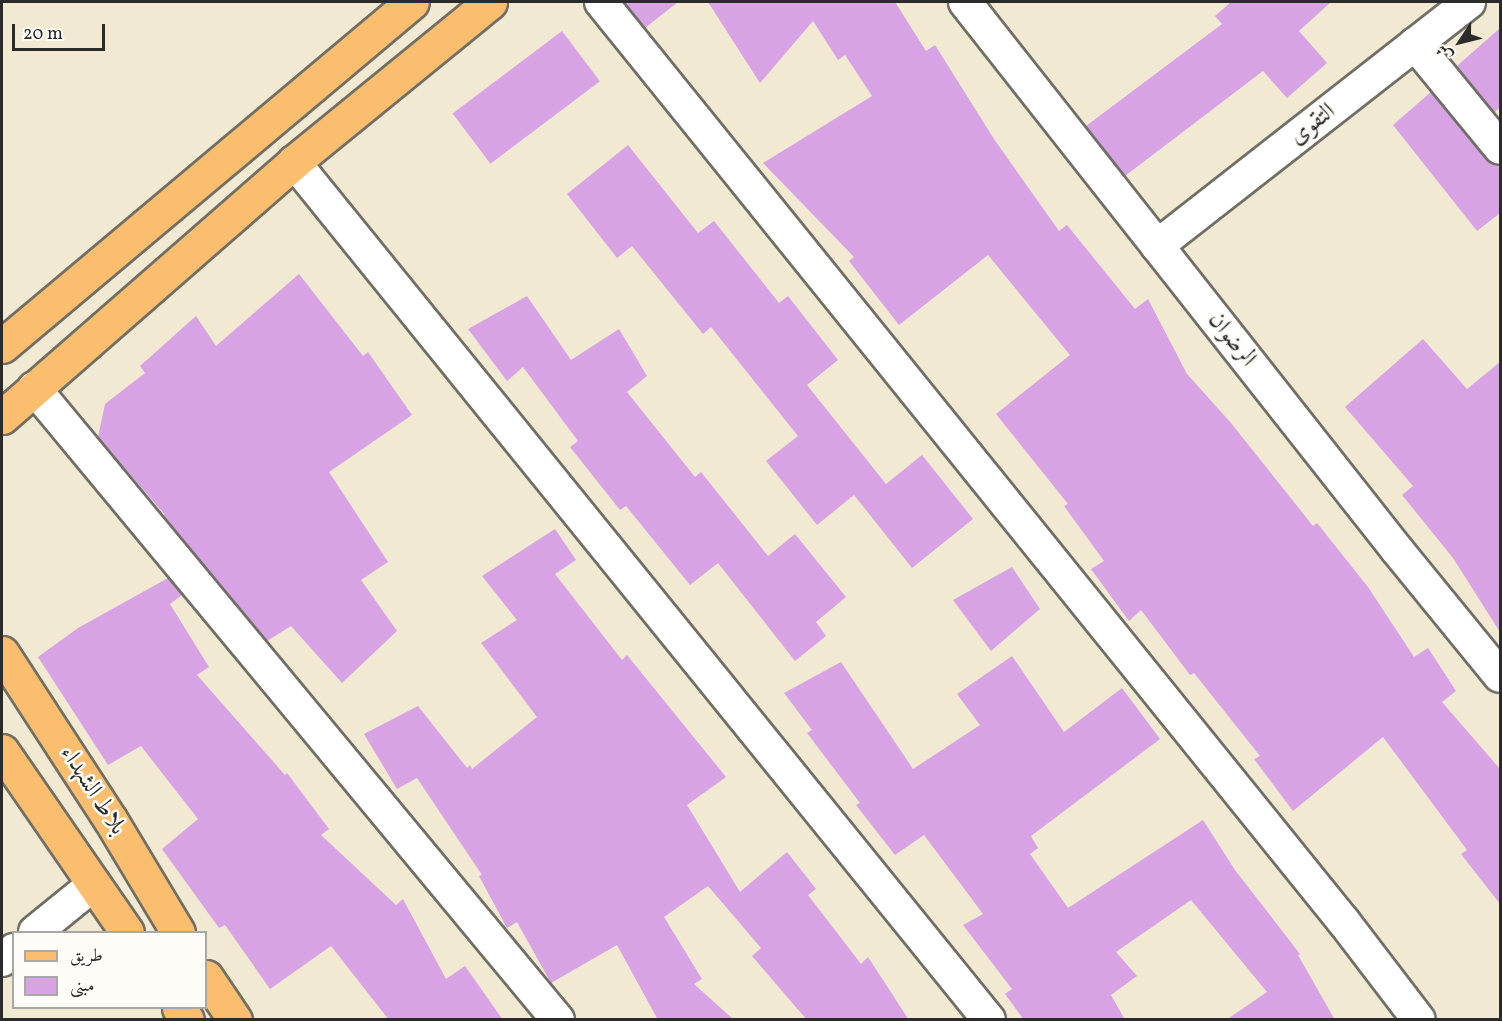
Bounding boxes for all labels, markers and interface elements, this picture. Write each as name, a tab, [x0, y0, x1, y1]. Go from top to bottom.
scale bar	[15, 12, 108, 50]
north arrow	[1430, 12, 1490, 72]
text: 20 m	[23, 22, 63, 47]
text: ش	[1432, 40, 1459, 65]
street label: التقوى	[1284, 98, 1342, 152]
street label: الرضوان	[1201, 307, 1261, 373]
street label: بلاط الشهداء	[53, 741, 131, 841]
legend	[12, 931, 207, 1009]
text: طريق	[70, 944, 103, 969]
text: مبنى	[70, 974, 95, 999]

